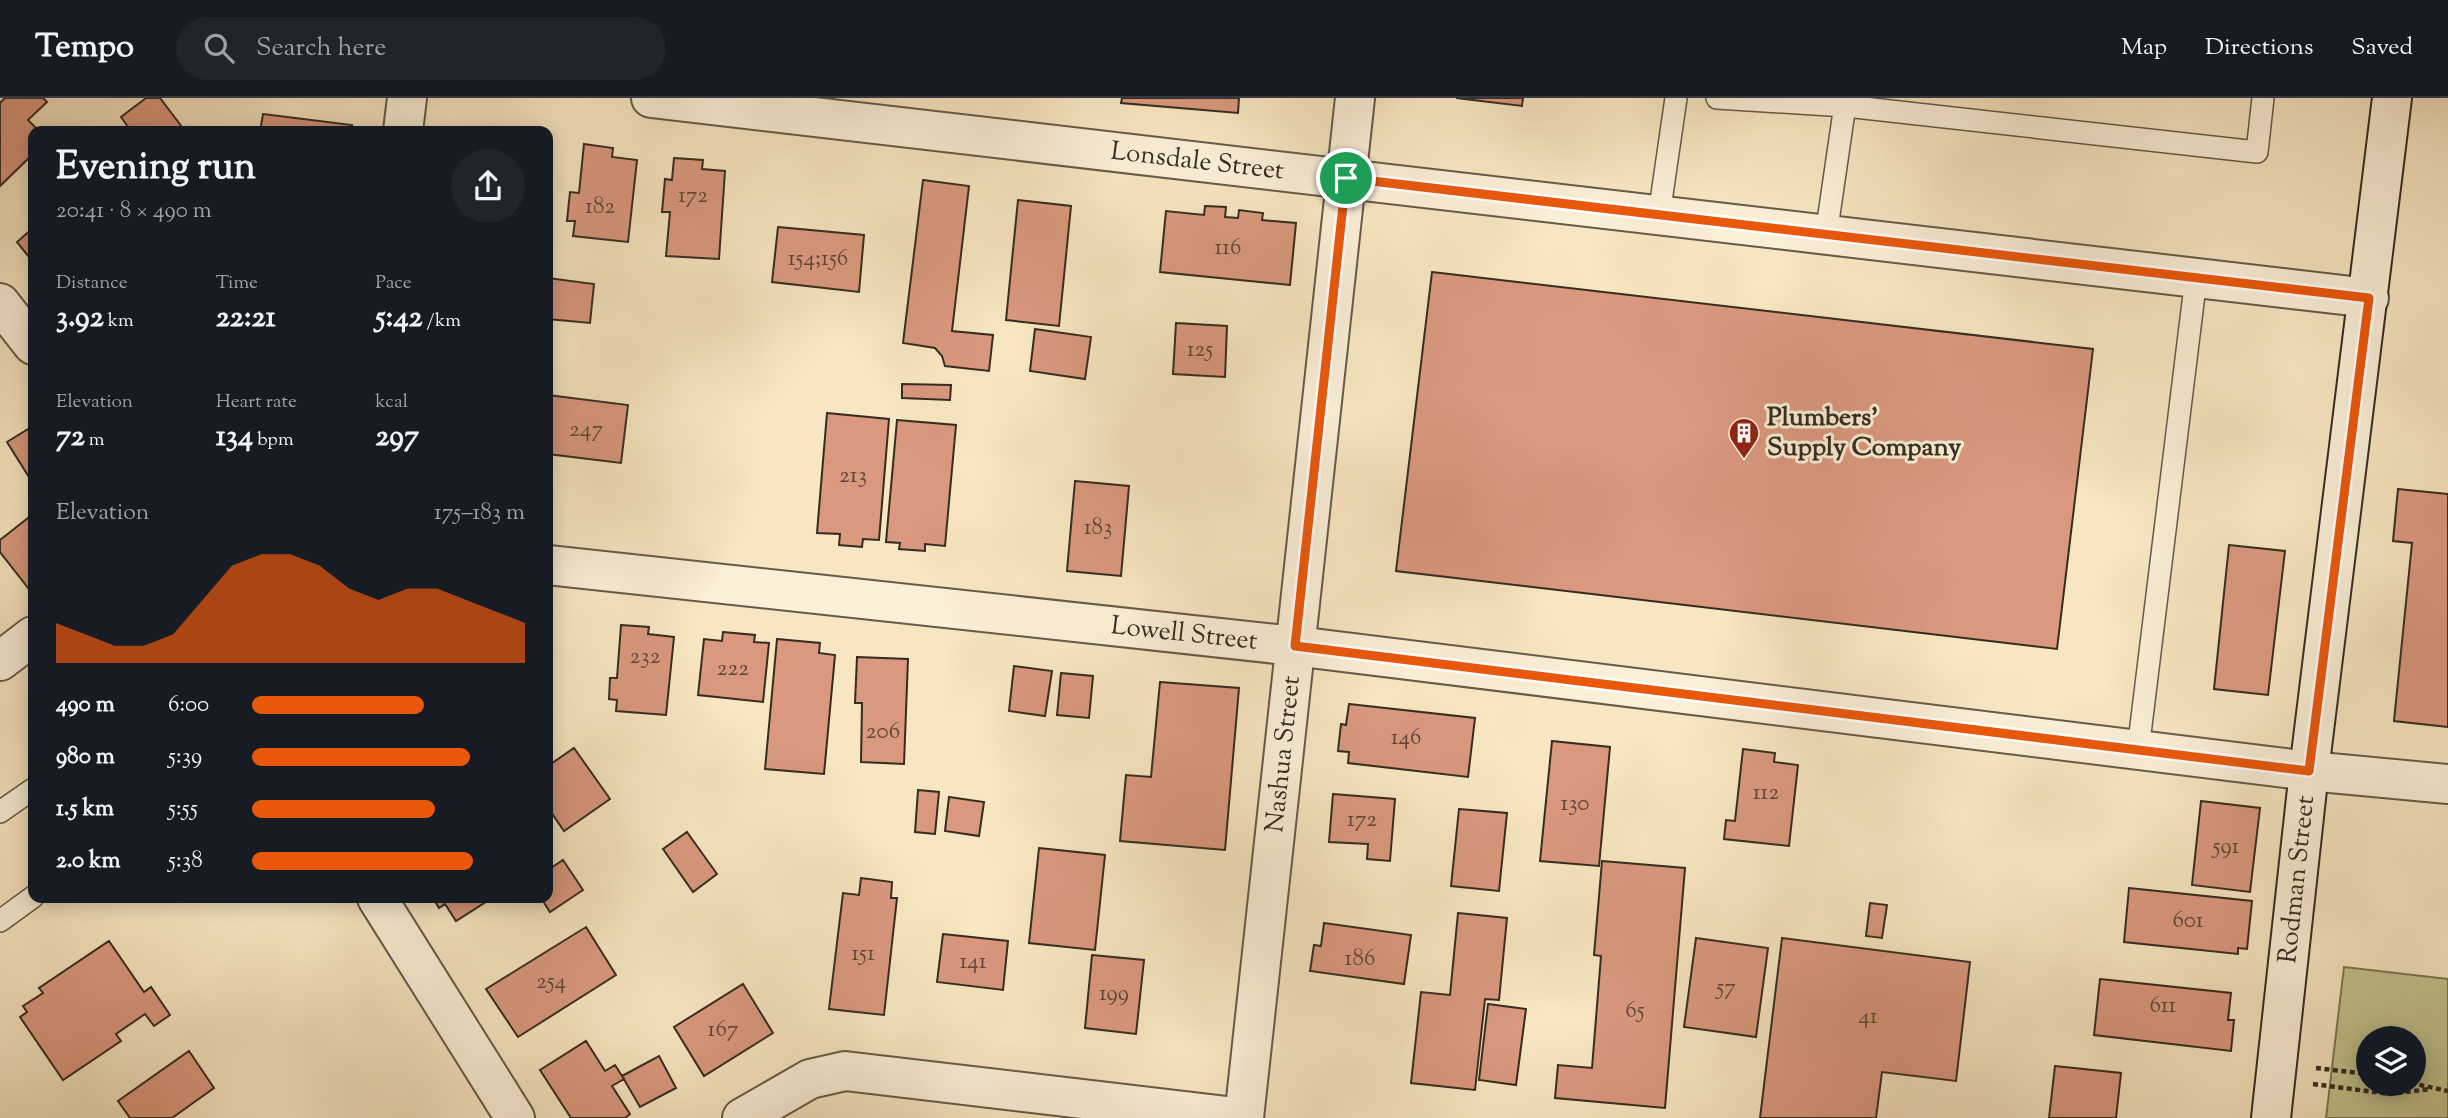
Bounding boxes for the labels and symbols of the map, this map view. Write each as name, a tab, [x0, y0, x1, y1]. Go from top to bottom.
street label: Lonsdale Street	[1109, 133, 1286, 190]
pin	[1316, 148, 1376, 208]
house number: 172	[678, 180, 708, 213]
house number: 182	[585, 191, 615, 224]
house number: 116	[1214, 232, 1242, 265]
house number: 154;156	[788, 243, 848, 276]
house number: 125	[1187, 334, 1213, 367]
place label: Plumbers' Supply Company	[1767, 400, 1961, 467]
house number: 247	[569, 414, 603, 447]
building icon: Plumbers' Supply Company	[1727, 416, 1761, 460]
house number: 213	[839, 460, 867, 493]
house number: 183	[1084, 512, 1112, 545]
street label: Lowell Street	[1109, 608, 1259, 660]
house number: 232	[630, 641, 661, 674]
house number: 222	[717, 653, 749, 686]
street label: Nashua Street	[1257, 674, 1311, 834]
house number: 206	[866, 716, 900, 749]
house number: 146	[1391, 722, 1421, 755]
house number: 112	[1753, 777, 1779, 810]
house number: 130	[1560, 788, 1590, 821]
street label: Rodman Street	[2270, 794, 2325, 965]
house number: 172	[1347, 804, 1377, 837]
house number: 591	[2211, 831, 2240, 864]
house number: 601	[2172, 905, 2204, 938]
house number: 151	[851, 938, 875, 971]
house number: 186	[1345, 943, 1375, 976]
house number: 141	[959, 946, 987, 979]
house number: 254	[536, 966, 566, 999]
house number: 57	[1714, 972, 1736, 1005]
house number: 199	[1099, 978, 1129, 1011]
house number: 611	[2150, 990, 2177, 1023]
house number: 65	[1625, 995, 1645, 1028]
house number: 41	[1858, 1001, 1878, 1034]
house number: 167	[708, 1014, 739, 1047]

